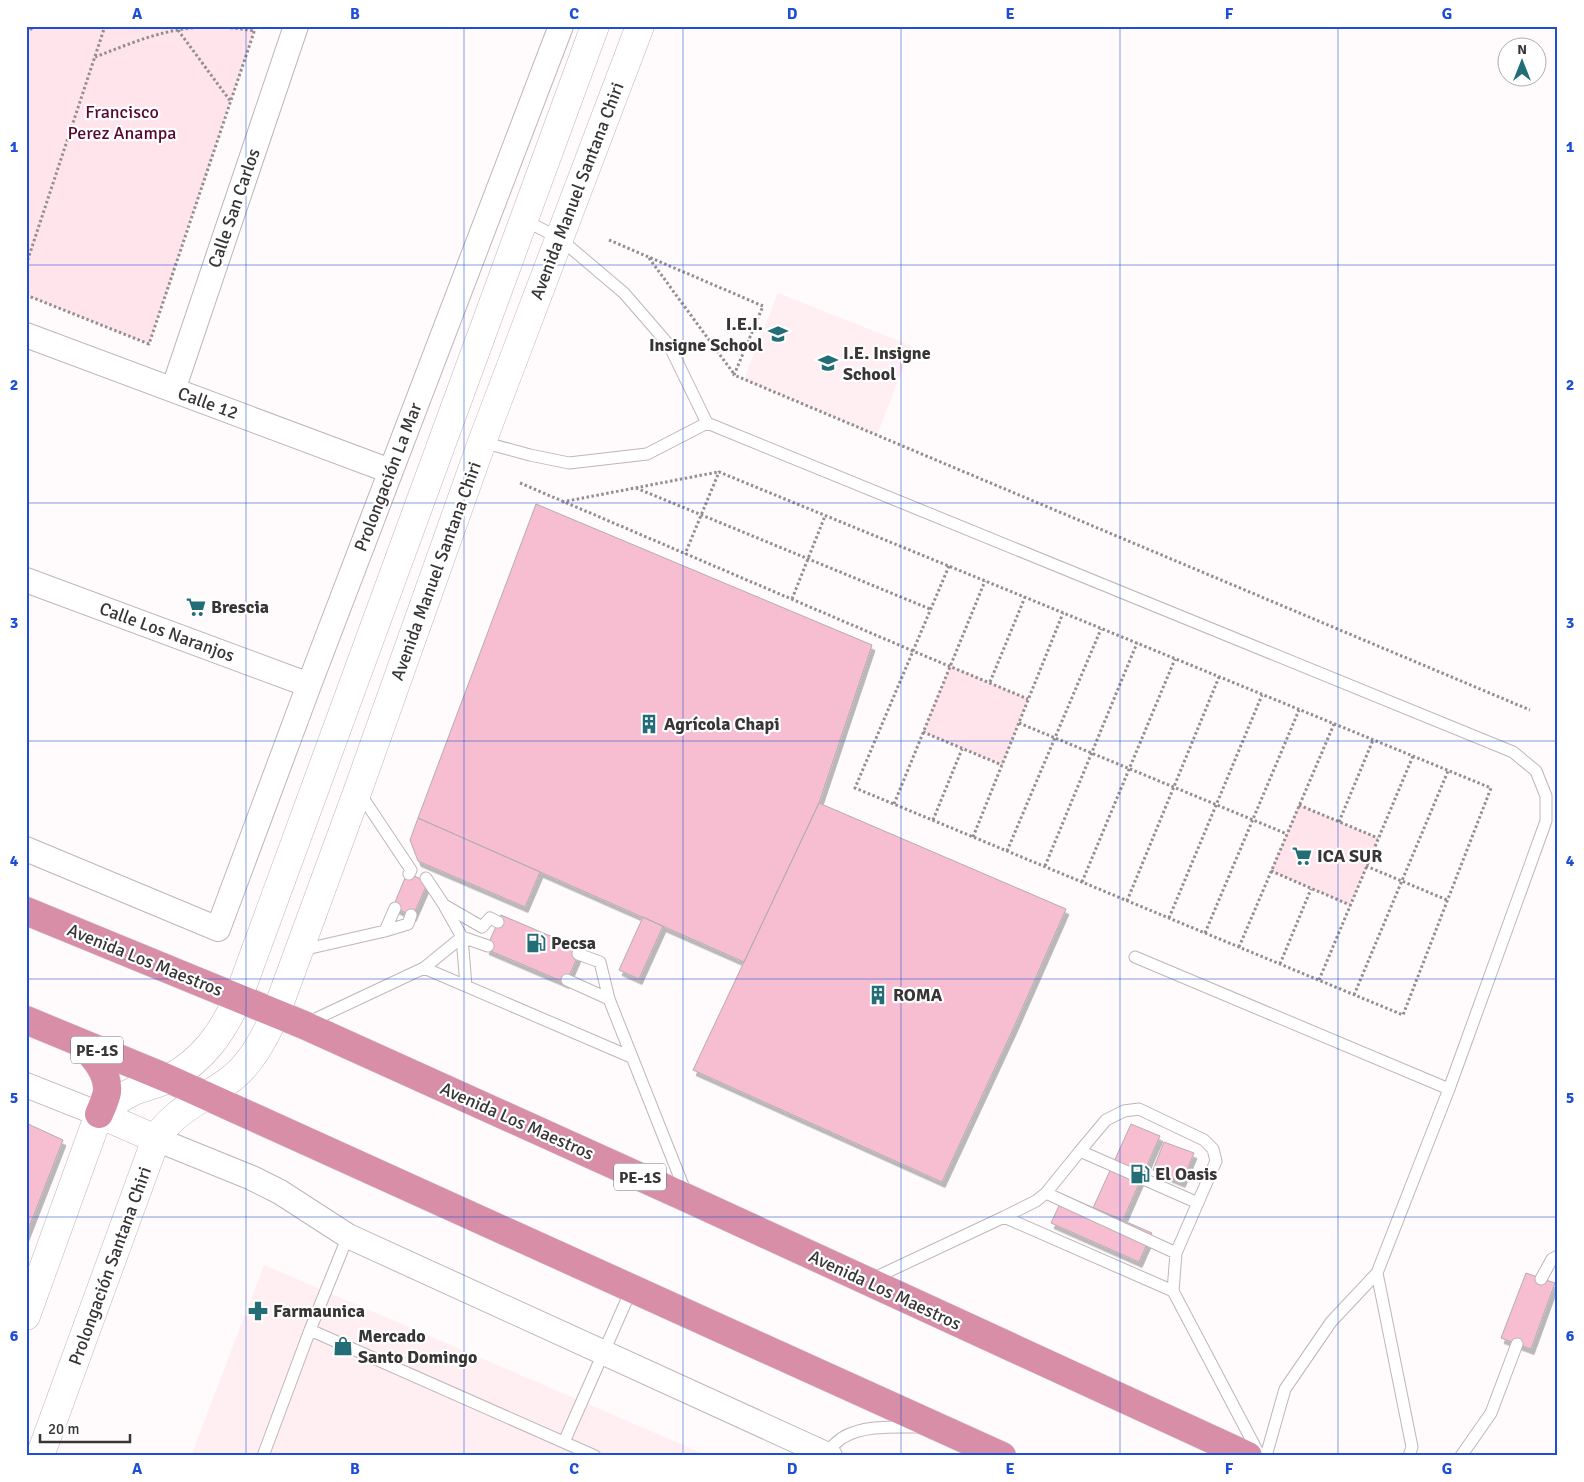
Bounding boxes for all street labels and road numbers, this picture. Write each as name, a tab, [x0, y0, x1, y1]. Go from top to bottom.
street label: Avenida Manuel Santana Chiri	[525, 79, 629, 303]
street label: Calle San Carlos	[203, 145, 265, 271]
street label: Calle 12	[175, 382, 241, 424]
street label: Prolongación La Mar	[349, 399, 427, 555]
street label: Avenida Manuel Santana Chiri	[386, 459, 486, 683]
street label: Calle Los Naranjos	[96, 597, 238, 667]
street label: Avenida Los Maestros	[64, 919, 226, 1001]
road number: PE-1S	[71, 1036, 123, 1064]
street label: Avenida Los Maestros	[437, 1077, 597, 1165]
street label: Prolongación Santana Chiri	[64, 1164, 156, 1368]
road number: PE-1S	[614, 1164, 666, 1190]
street label: Avenida Los Maestros	[805, 1245, 965, 1335]

